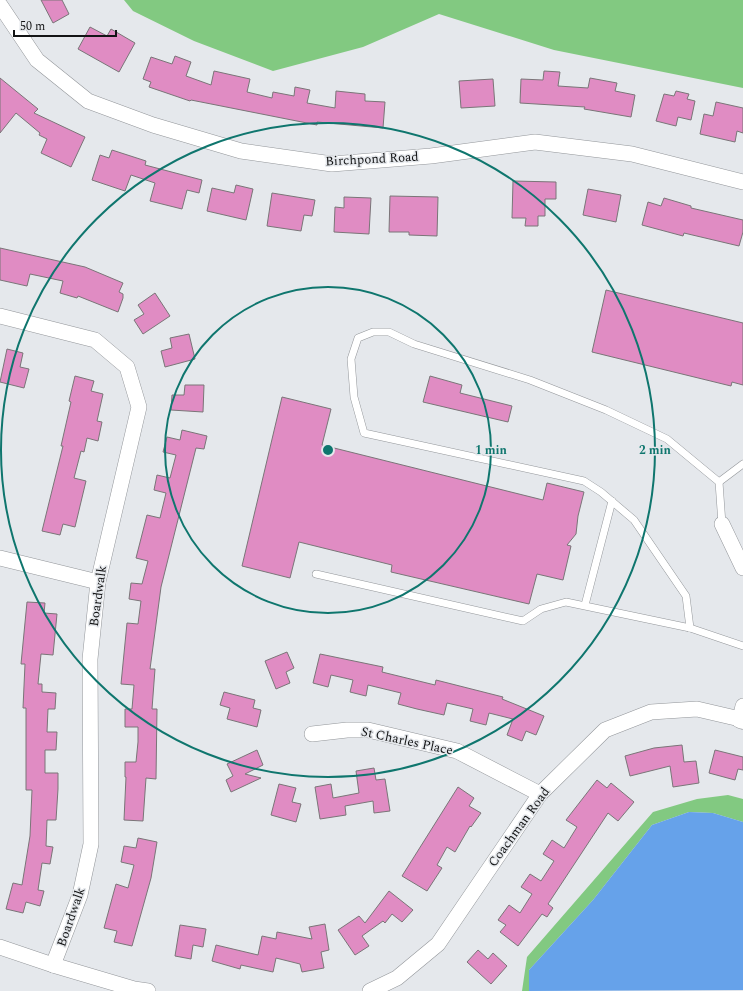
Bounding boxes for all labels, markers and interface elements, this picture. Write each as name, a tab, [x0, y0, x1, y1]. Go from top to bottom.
scale bar	[14, 12, 116, 38]
text: 50 m	[20, 17, 45, 36]
street label: Birchpond Road	[325, 147, 419, 171]
text: 1 min	[475, 441, 508, 460]
text: 2 min	[639, 441, 672, 460]
centre of rings	[321, 443, 335, 457]
street label: Boardwalk	[84, 564, 112, 628]
street label: St Charles Place	[359, 722, 455, 760]
street label: Coachman Road	[483, 783, 555, 871]
street label: Boardwalk	[51, 885, 91, 949]

